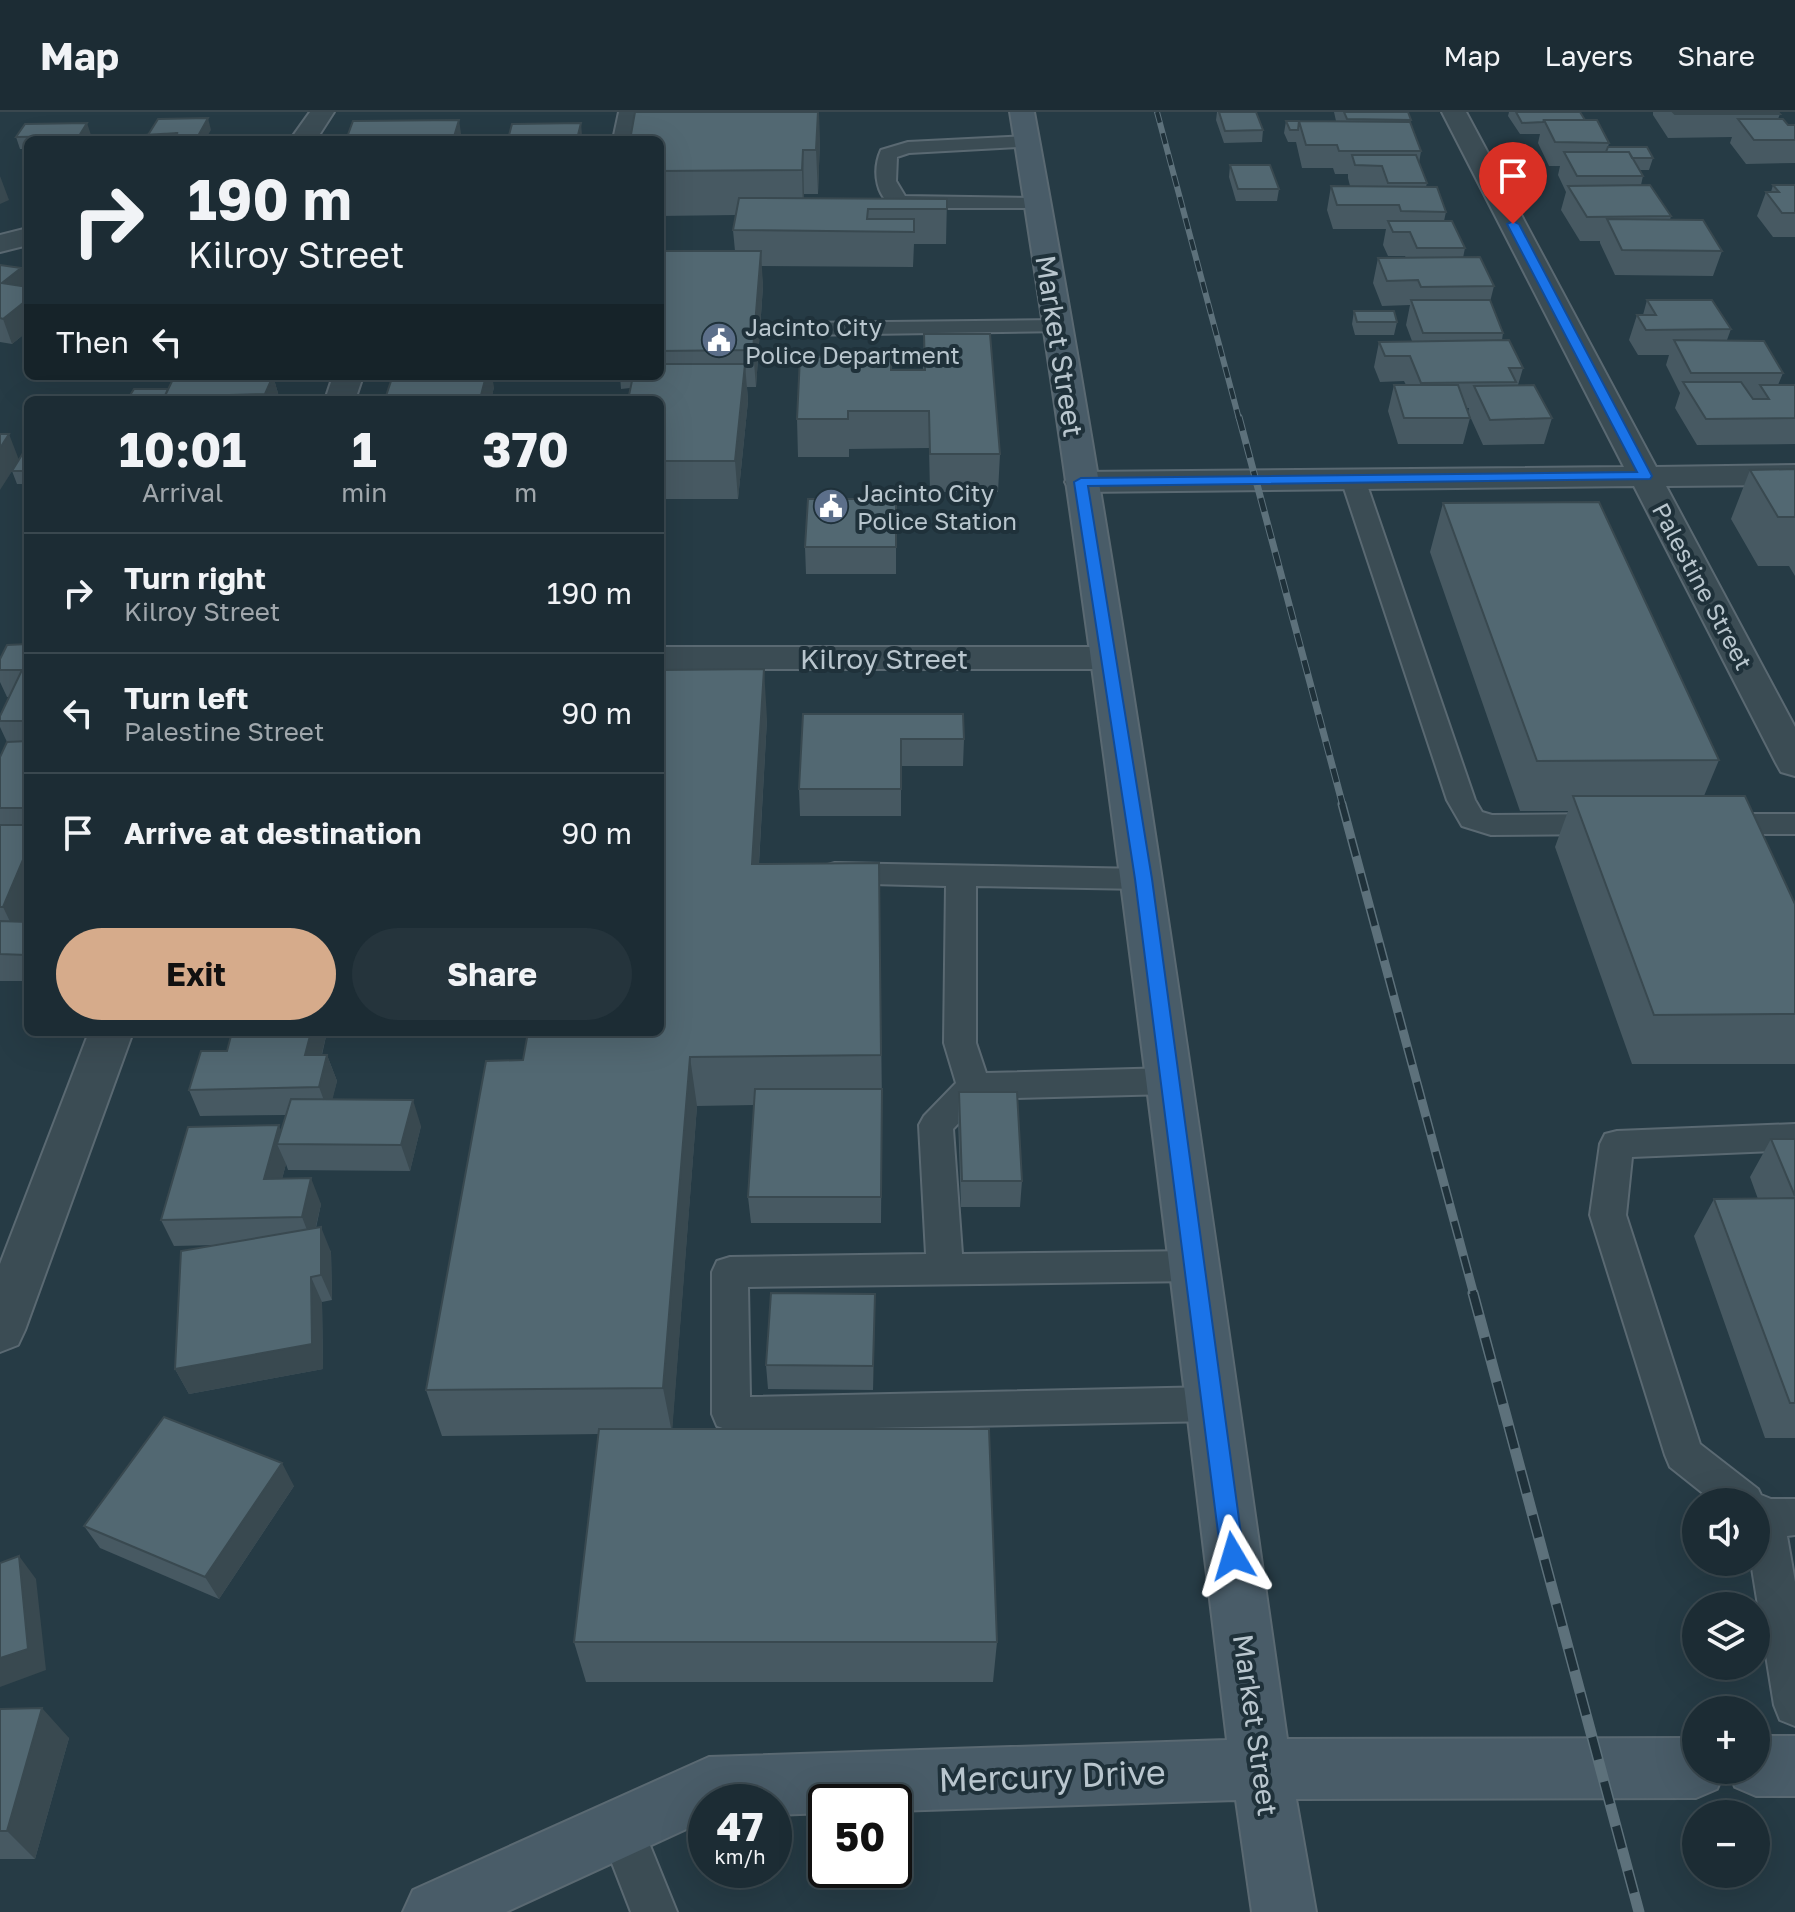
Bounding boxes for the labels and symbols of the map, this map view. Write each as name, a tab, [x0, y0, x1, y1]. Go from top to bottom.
pin	[1479, 142, 1547, 224]
street label: Market Street	[1029, 253, 1091, 439]
place label: Jacinto City Police Department	[745, 312, 960, 369]
public building icon: Jacinto City Police Department	[700, 321, 738, 359]
place label: Jacinto City Police Station	[857, 478, 1017, 535]
public building icon: Jacinto City Police Station	[812, 487, 850, 525]
street label: Palestine Street	[1647, 498, 1759, 674]
street label: Kilroy Street	[800, 642, 968, 675]
position arrow	[1191, 1514, 1275, 1598]
street label: Market Street	[1227, 1632, 1285, 1818]
street label: Mercury Drive	[938, 1751, 1166, 1799]
speed limit sign: 50	[808, 1784, 912, 1888]

